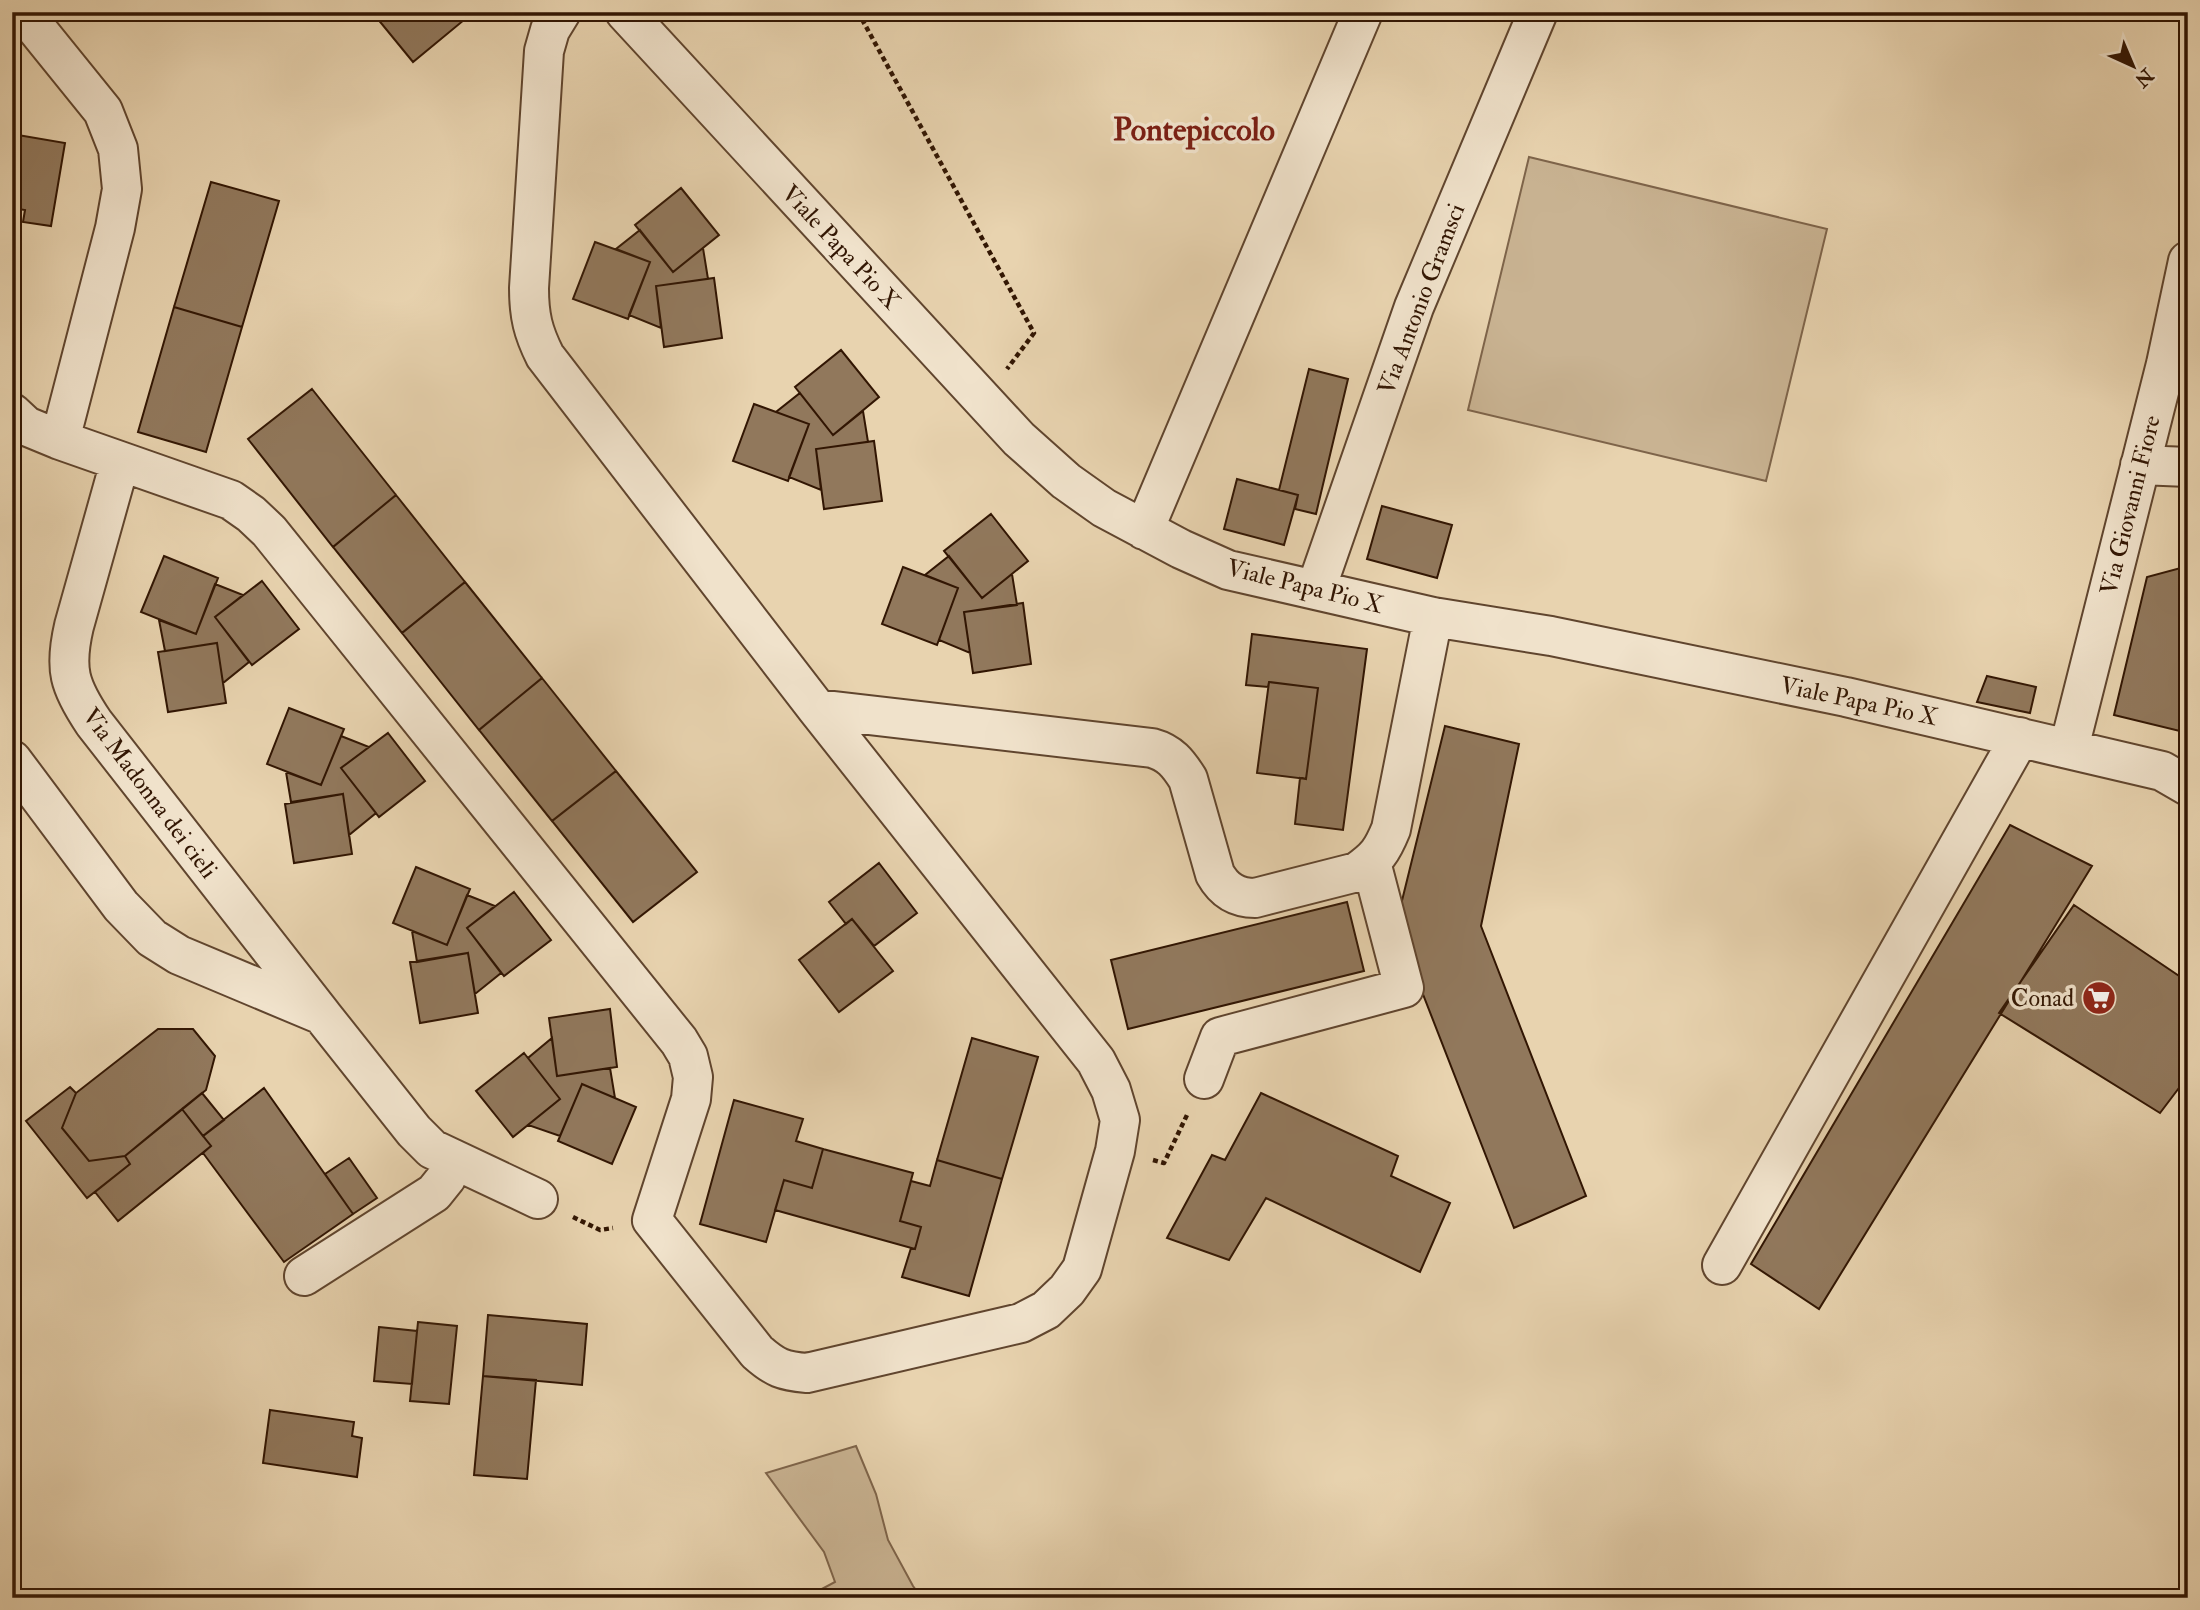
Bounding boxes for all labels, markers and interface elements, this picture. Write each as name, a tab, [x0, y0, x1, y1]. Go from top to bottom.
north arrow	[2098, 32, 2168, 102]
text: N	[2129, 62, 2159, 93]
district label: Pontepiccolo	[1113, 110, 1275, 150]
street label: Viale Papa Pio X	[775, 178, 907, 317]
street label: Via Antonio Gramsci	[1371, 199, 1472, 399]
street label: Via Giovanni Fiore	[2093, 412, 2168, 598]
street label: Viale Papa Pio X	[1223, 552, 1387, 621]
street label: Viale Papa Pio X	[1777, 670, 1941, 733]
street label: Via Madonna dei cieli	[75, 702, 224, 885]
supermarket icon: Conad	[2080, 979, 2118, 1017]
place label: Conad	[2011, 983, 2074, 1014]

